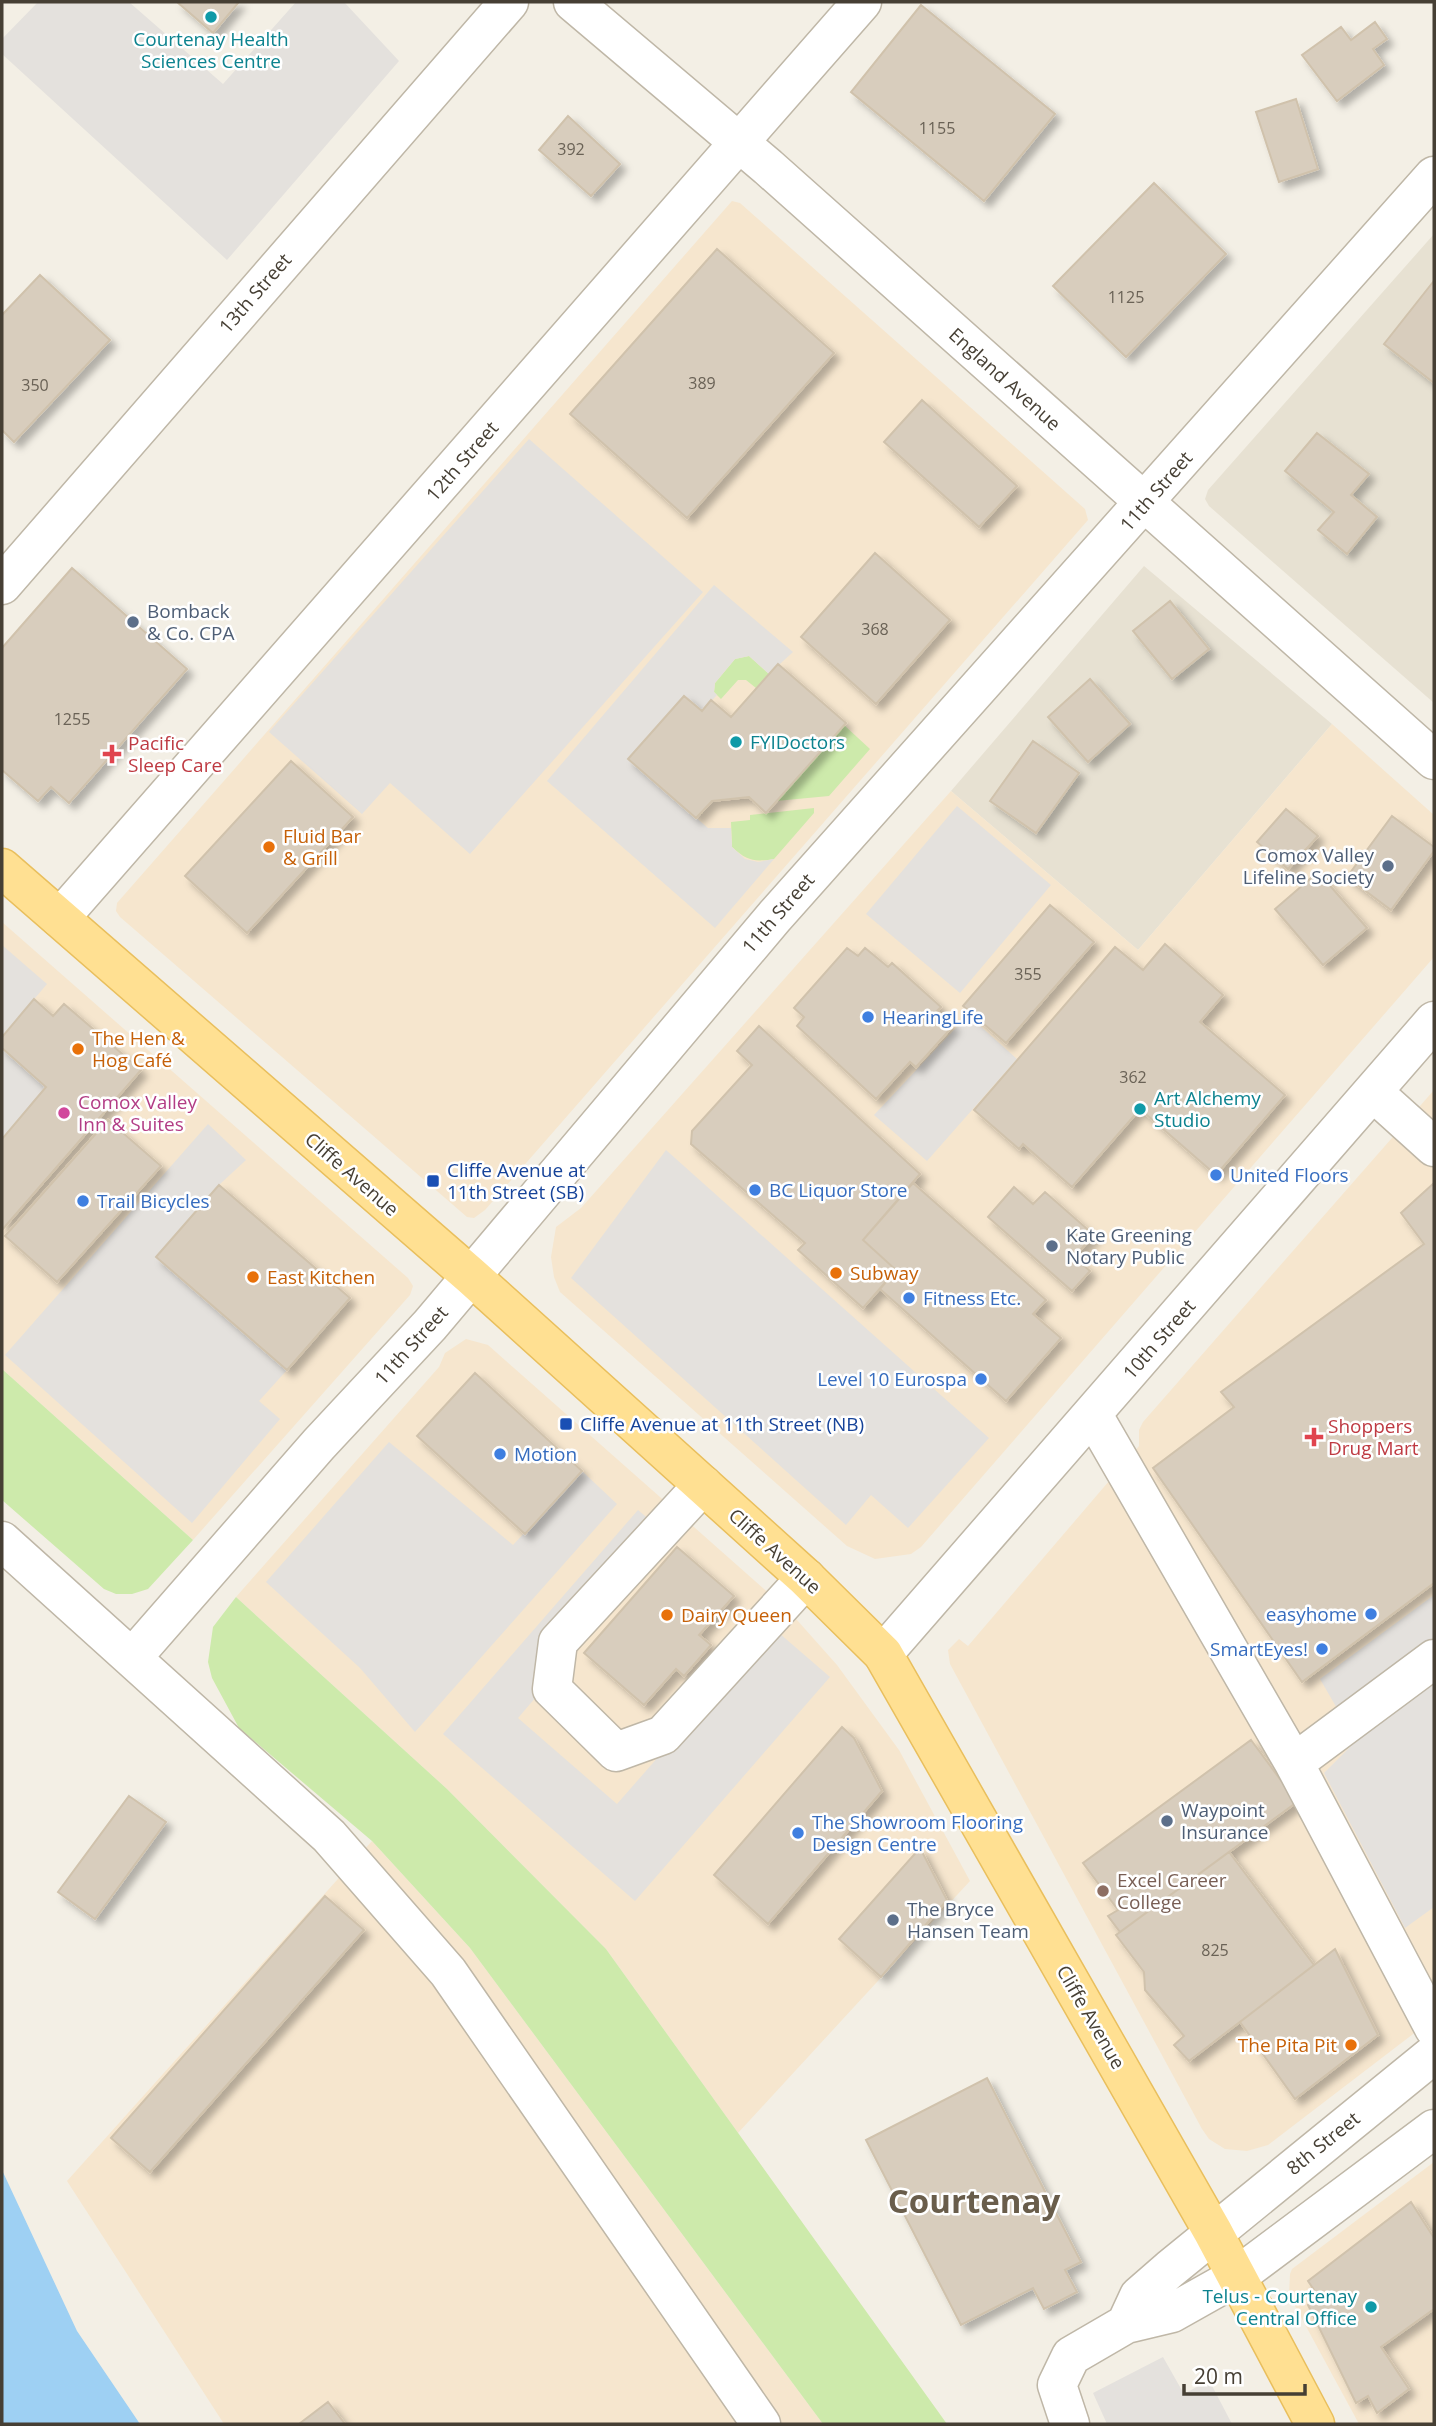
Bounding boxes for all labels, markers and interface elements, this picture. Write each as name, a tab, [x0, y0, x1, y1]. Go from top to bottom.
marker: Courtenay Health Sciences Centre	[203, 9, 219, 25]
place label: Courtenay Health Sciences Centre	[133, 26, 289, 74]
house number: 1155	[919, 117, 955, 139]
house number: 392	[557, 138, 585, 160]
street label: 13th Street	[213, 247, 297, 339]
house number: 1125	[1108, 286, 1144, 308]
street label: England Avenue	[943, 322, 1067, 436]
house number: 389	[688, 372, 716, 394]
house number: 350	[21, 374, 49, 396]
street label: 12th Street	[420, 415, 504, 507]
street label: 11th Street	[1114, 445, 1198, 537]
place label: Bomback & Co. CPA	[147, 598, 235, 646]
marker: Bomback & Co. CPA	[125, 614, 141, 630]
house number: 368	[861, 618, 889, 640]
house number: 1255	[54, 708, 90, 730]
place label: FYIDoctors	[750, 729, 845, 755]
place label: Pacific Sleep Care	[128, 730, 222, 778]
marker: FYIDoctors	[728, 734, 744, 750]
marker: Pacific Sleep Care	[102, 744, 122, 764]
place label: Fluid Bar & Grill	[283, 823, 361, 871]
marker: Fluid Bar & Grill	[261, 839, 277, 855]
place label: Comox Valley Lifeline Society	[1243, 842, 1374, 890]
marker: Comox Valley Lifeline Society	[1380, 858, 1396, 874]
street label: 11th Street	[736, 867, 820, 959]
house number: 355	[1014, 963, 1042, 985]
place label: HearingLife	[882, 1004, 984, 1030]
marker: HearingLife	[860, 1009, 876, 1025]
place label: The Hen & Hog Café	[92, 1025, 185, 1073]
marker: The Hen & Hog Café	[70, 1041, 86, 1057]
house number: 362	[1119, 1066, 1147, 1088]
place label: Art Alchemy Studio	[1154, 1085, 1261, 1133]
place label: Comox Valley Inn & Suites	[78, 1089, 197, 1137]
marker: Art Alchemy Studio	[1132, 1101, 1148, 1117]
marker: Comox Valley Inn & Suites	[56, 1105, 72, 1121]
street label: Cliffe Avenue	[300, 1126, 404, 1222]
place label: Cliffe Avenue at 11th Street (SB)	[447, 1157, 586, 1205]
place label: United Floors	[1230, 1162, 1349, 1188]
marker: United Floors	[1208, 1167, 1224, 1183]
marker: Cliffe Avenue at 11th Street (SB)	[425, 1173, 441, 1189]
place label: BC Liquor Store	[769, 1177, 907, 1203]
marker: BC Liquor Store	[747, 1182, 763, 1198]
place label: Trail Bicycles	[97, 1188, 210, 1214]
marker: Trail Bicycles	[75, 1193, 91, 1209]
place label: Kate Greening Notary Public	[1066, 1222, 1192, 1270]
marker: Kate Greening Notary Public	[1044, 1238, 1060, 1254]
place label: Subway	[850, 1260, 919, 1286]
place label: East Kitchen	[267, 1264, 375, 1290]
marker: Subway	[828, 1265, 844, 1281]
marker: East Kitchen	[245, 1269, 261, 1285]
place label: Fitness Etc.	[923, 1285, 1021, 1311]
marker: Fitness Etc.	[901, 1290, 917, 1306]
street label: 10th Street	[1117, 1293, 1201, 1385]
street label: 11th Street	[368, 1300, 454, 1390]
place label: Level 10 Eurospa	[817, 1366, 967, 1392]
marker: Level 10 Eurospa	[973, 1371, 989, 1387]
place label: Cliffe Avenue at 11th Street (NB)	[580, 1411, 864, 1437]
place label: Shoppers Drug Mart	[1328, 1413, 1419, 1461]
marker: Cliffe Avenue at 11th Street (NB)	[558, 1416, 574, 1432]
marker: Shoppers Drug Mart	[1306, 1429, 1322, 1445]
place label: Motion	[514, 1441, 577, 1467]
marker: Motion	[492, 1446, 508, 1462]
street label: Cliffe Avenue	[723, 1502, 827, 1600]
place label: easyhome	[1266, 1601, 1357, 1627]
place label: Dairy Queen	[681, 1602, 792, 1628]
marker: easyhome	[1363, 1606, 1379, 1622]
marker: Dairy Queen	[659, 1607, 675, 1623]
place label: SmartEyes!	[1210, 1636, 1308, 1662]
marker: SmartEyes!	[1314, 1641, 1330, 1657]
place label: Waypoint Insurance	[1181, 1797, 1268, 1845]
place label: The Showroom Flooring Design Centre	[812, 1809, 1023, 1857]
marker: Waypoint Insurance	[1159, 1813, 1175, 1829]
marker: The Showroom Flooring Design Centre	[790, 1825, 806, 1841]
place label: Excel Career College	[1117, 1867, 1227, 1915]
marker: Excel Career College	[1095, 1883, 1111, 1899]
place label: The Bryce Hansen Team	[907, 1896, 1029, 1944]
marker: The Bryce Hansen Team	[885, 1912, 901, 1928]
house number: 825	[1201, 1939, 1229, 1961]
street label: Cliffe Avenue	[1051, 1960, 1131, 2074]
place label: The Pita Pit	[1238, 2032, 1337, 2058]
marker: The Pita Pit	[1343, 2037, 1359, 2053]
street label: 8th Street	[1281, 2105, 1365, 2181]
district label: Courtenay	[888, 2178, 1060, 2223]
place label: Telus - Courtenay Central Office	[1202, 2283, 1357, 2331]
marker: Telus - Courtenay Central Office	[1363, 2299, 1379, 2315]
scale bar	[1184, 2352, 1305, 2396]
text: 20 m	[1194, 2362, 1243, 2390]

